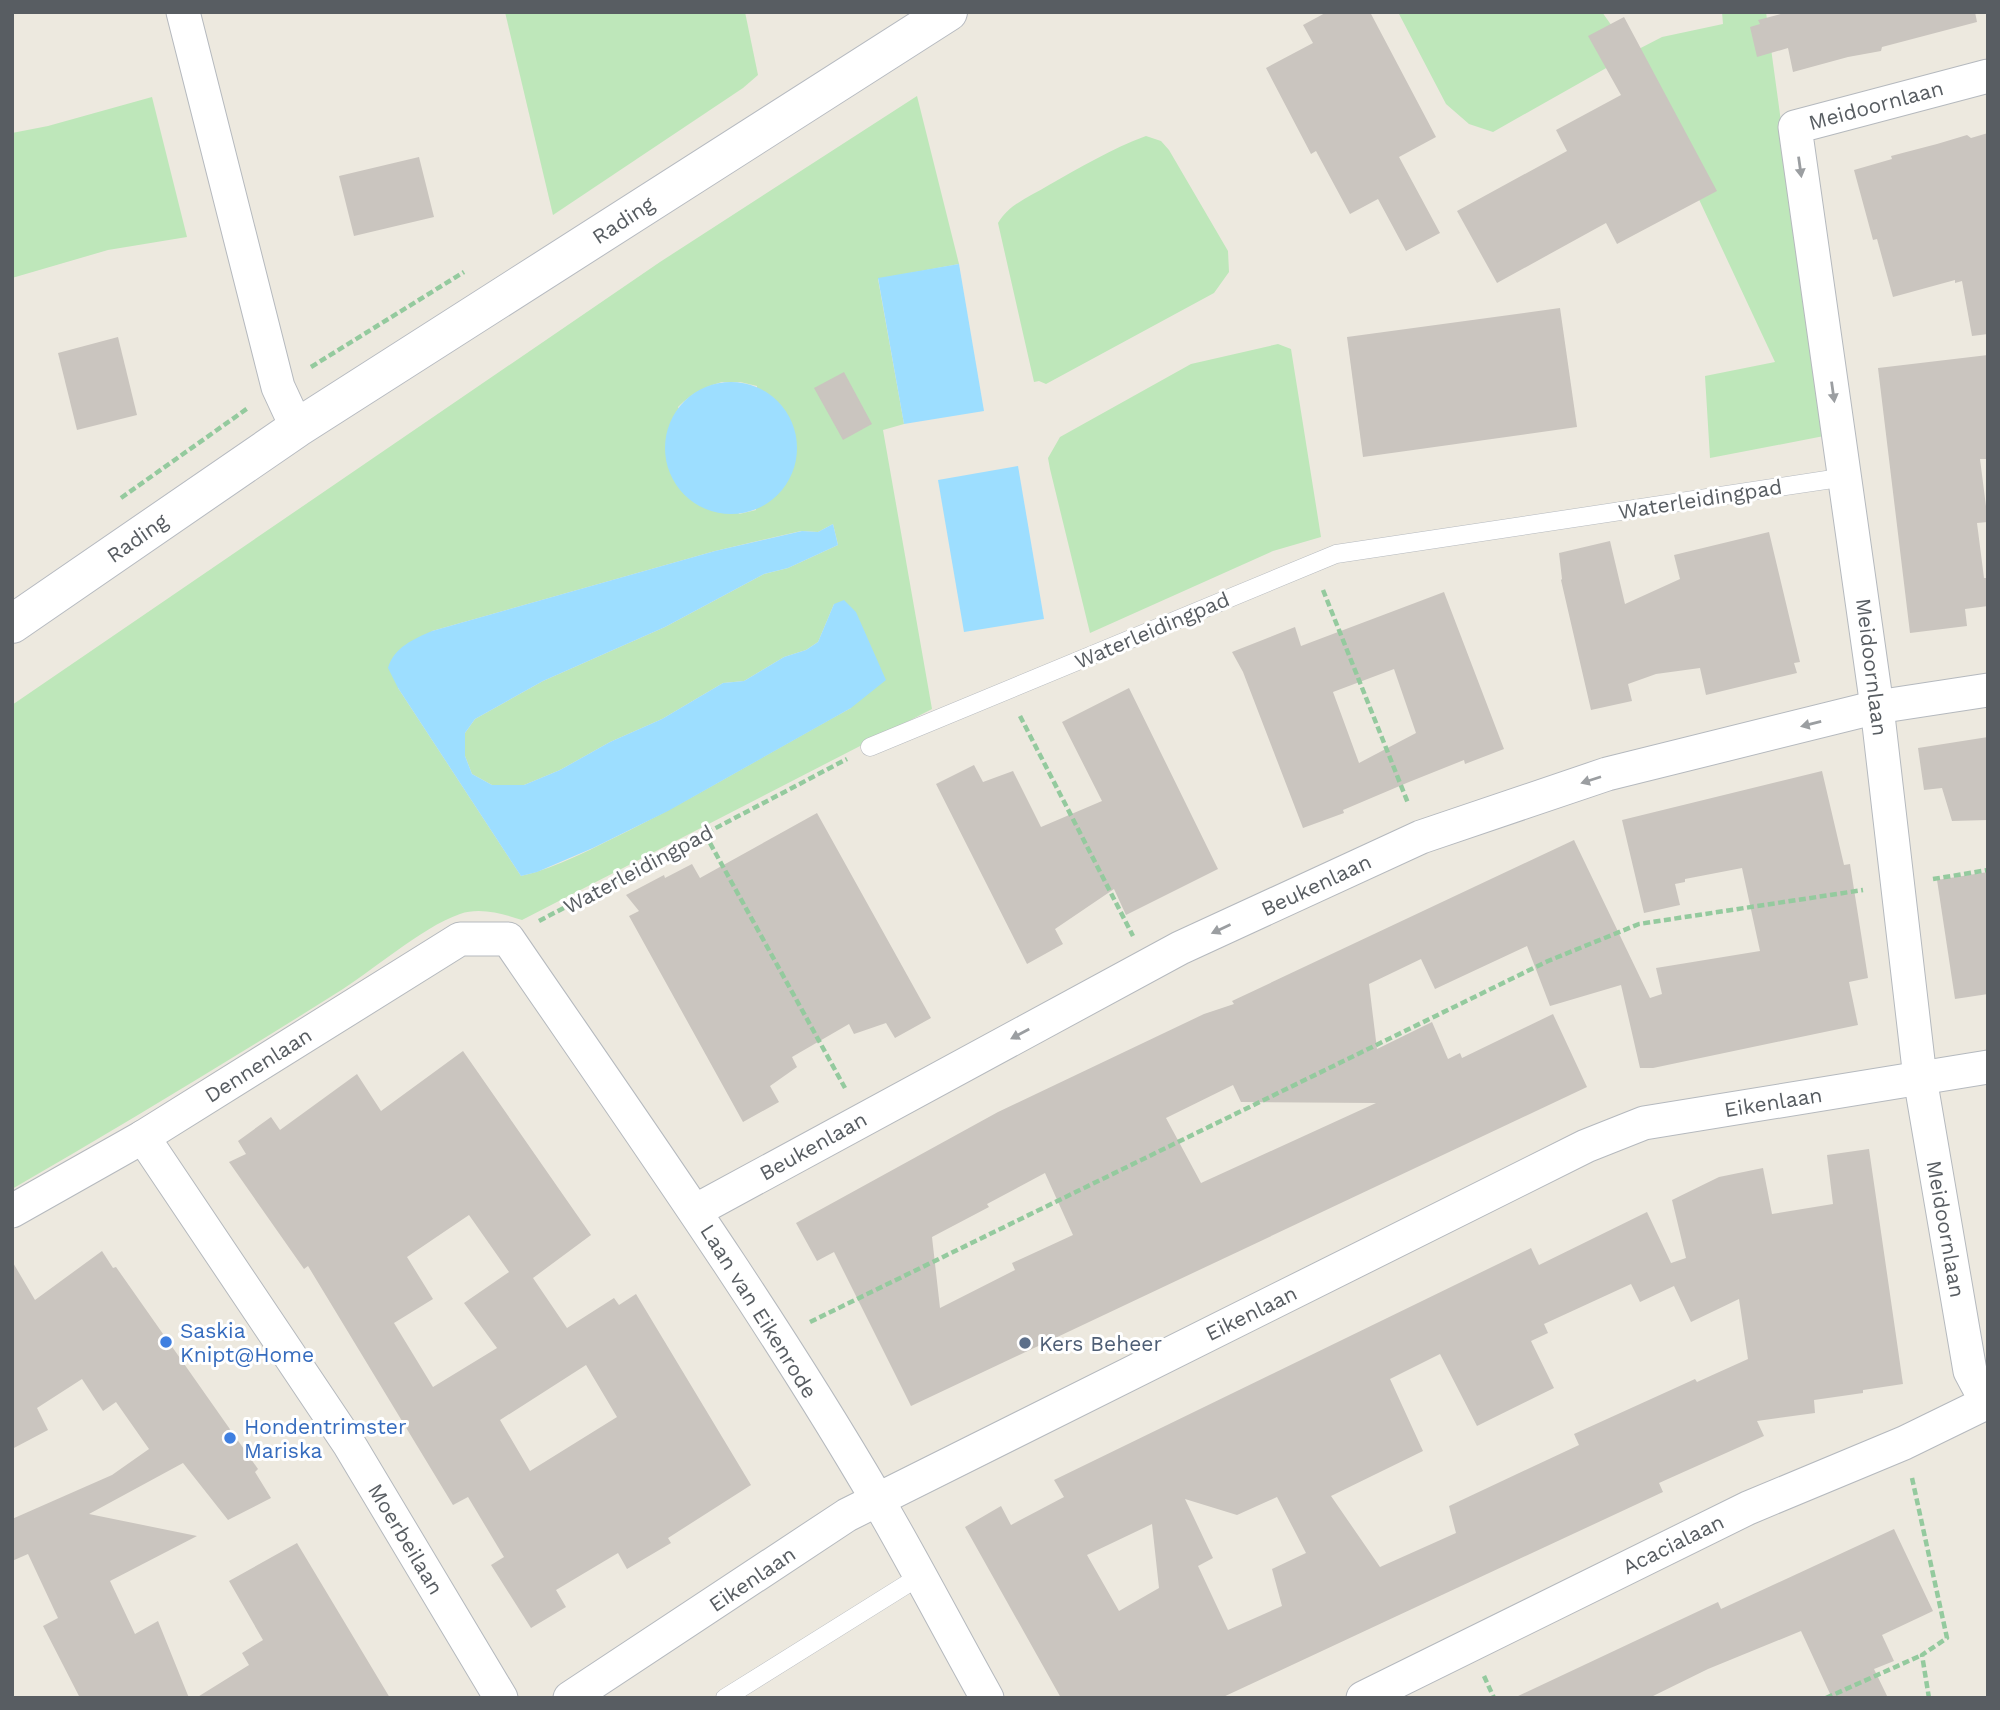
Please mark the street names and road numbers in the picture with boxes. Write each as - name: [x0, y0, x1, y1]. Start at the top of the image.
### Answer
- street label: Meidoornlaan: [1806, 75, 1946, 135]
- street label: Rading: [587, 190, 659, 249]
- street label: Waterleidingpad: [1616, 474, 1784, 524]
- street label: Rading: [102, 508, 173, 568]
- street label: Waterleidingpad: [1071, 586, 1233, 674]
- street label: Meidoornlaan: [1851, 597, 1893, 737]
- street label: Waterleidingpad: [559, 819, 717, 919]
- street label: Beukenlaan: [1257, 849, 1375, 921]
- street label: Dennenlaan: [200, 1022, 316, 1108]
- street label: Eikenlaan: [1722, 1082, 1824, 1122]
- street label: Beukenlaan: [755, 1106, 871, 1186]
- street label: Meidoornlaan: [1922, 1159, 1970, 1299]
- street label: Laan van Eikenrode: [695, 1219, 823, 1403]
- street label: Eikenlaan: [1201, 1280, 1301, 1346]
- street label: Moerbeilaan: [363, 1479, 449, 1599]
- street label: Acacialaan: [1618, 1509, 1728, 1579]
- street label: Eikenlaan: [704, 1541, 800, 1617]

